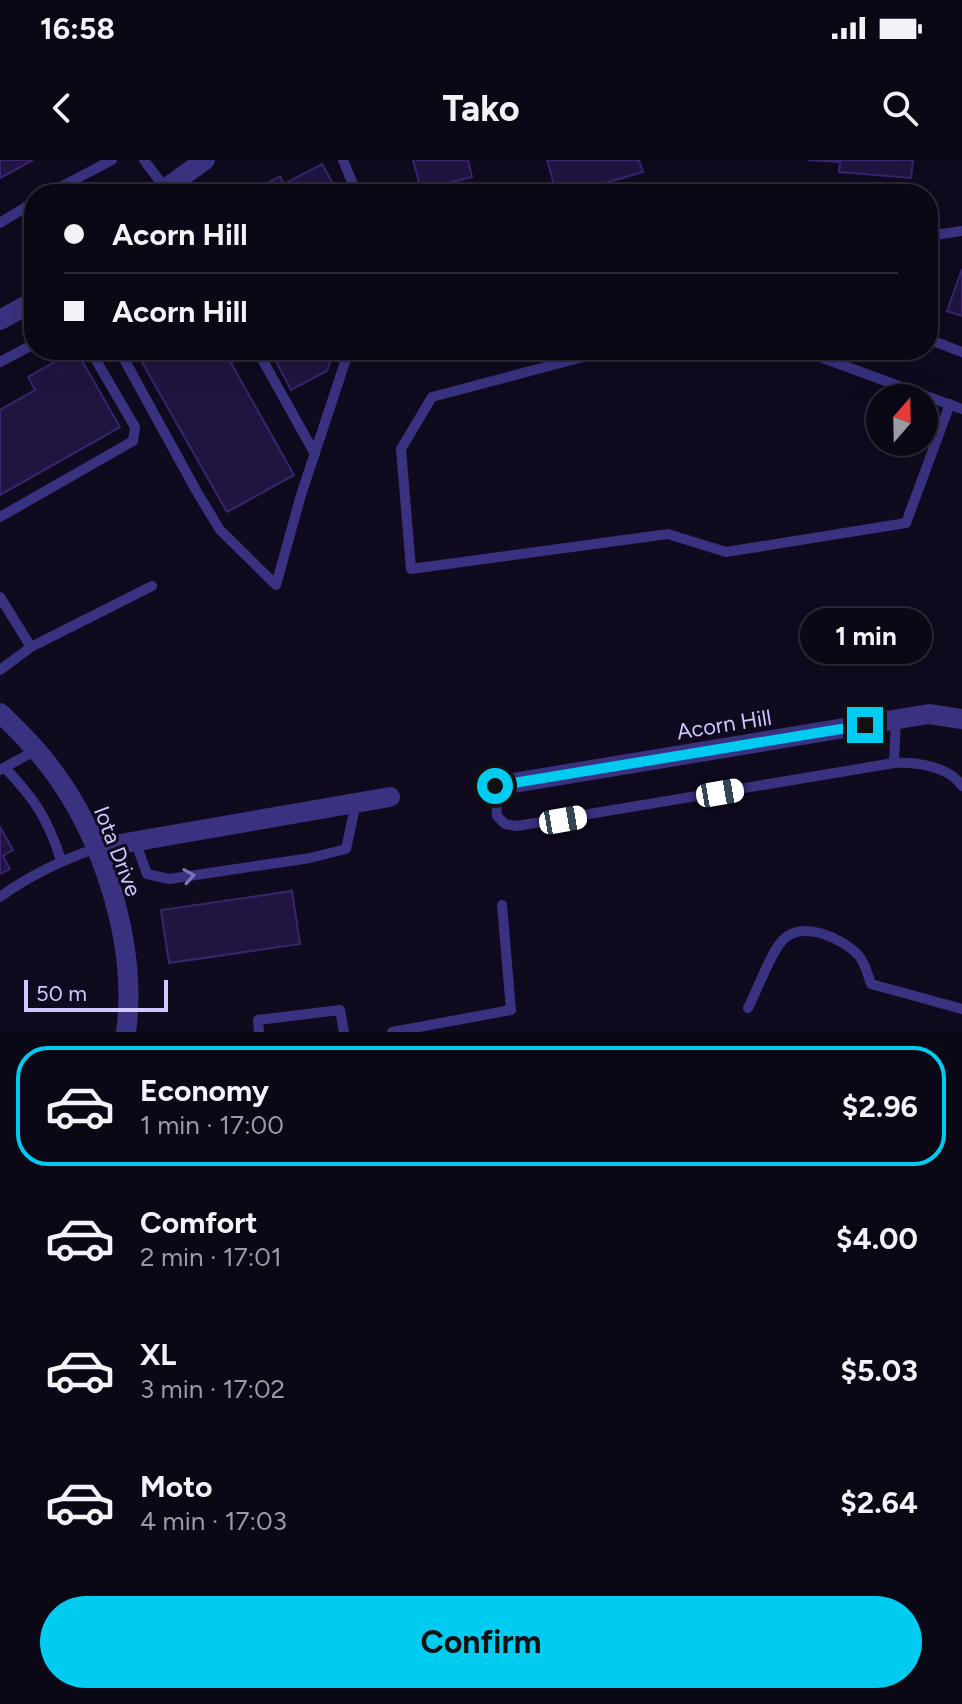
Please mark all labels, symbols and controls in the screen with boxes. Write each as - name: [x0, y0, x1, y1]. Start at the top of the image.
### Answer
- text: 16:58: [40, 10, 115, 47]
- icon: back: [40, 86, 84, 130]
- icon: search: [878, 86, 922, 130]
- text: Tako: [442, 87, 520, 130]
- text: Acorn Hill: [112, 216, 248, 253]
- text: Acorn Hill: [112, 293, 248, 330]
- north arrow: [866, 384, 938, 456]
- map controls: [866, 384, 938, 456]
- callout: 1 min: [799, 609, 931, 665]
- text: 1 min: [835, 620, 897, 652]
- street label: Acorn Hill: [675, 704, 774, 745]
- route end: [847, 707, 883, 743]
- route start: [477, 768, 513, 804]
- car: [694, 777, 746, 809]
- street label: Iota Drive: [88, 802, 147, 900]
- car: [537, 804, 589, 836]
- one-way arrow: [182, 868, 196, 885]
- scale bar: [24, 976, 168, 1012]
- text: 50 m: [36, 980, 87, 1007]
- icon: car: [44, 1070, 116, 1142]
- text: Economy: [140, 1072, 269, 1109]
- text: $2.96: [842, 1088, 918, 1125]
- text: 1 min · 17:00: [140, 1109, 284, 1141]
- icon: car: [44, 1202, 116, 1274]
- text: Comfort: [140, 1204, 258, 1241]
- text: $4.00: [836, 1220, 918, 1257]
- text: 2 min · 17:01: [140, 1241, 282, 1273]
- icon: car: [44, 1334, 116, 1406]
- text: XL: [140, 1336, 176, 1373]
- text: $5.03: [840, 1352, 918, 1389]
- text: 3 min · 17:02: [140, 1373, 285, 1405]
- icon: car: [44, 1466, 116, 1538]
- text: Moto: [140, 1468, 212, 1505]
- text: $2.64: [840, 1484, 918, 1521]
- text: 4 min · 17:03: [140, 1505, 287, 1537]
- button: Confirm: [40, 1596, 922, 1688]

